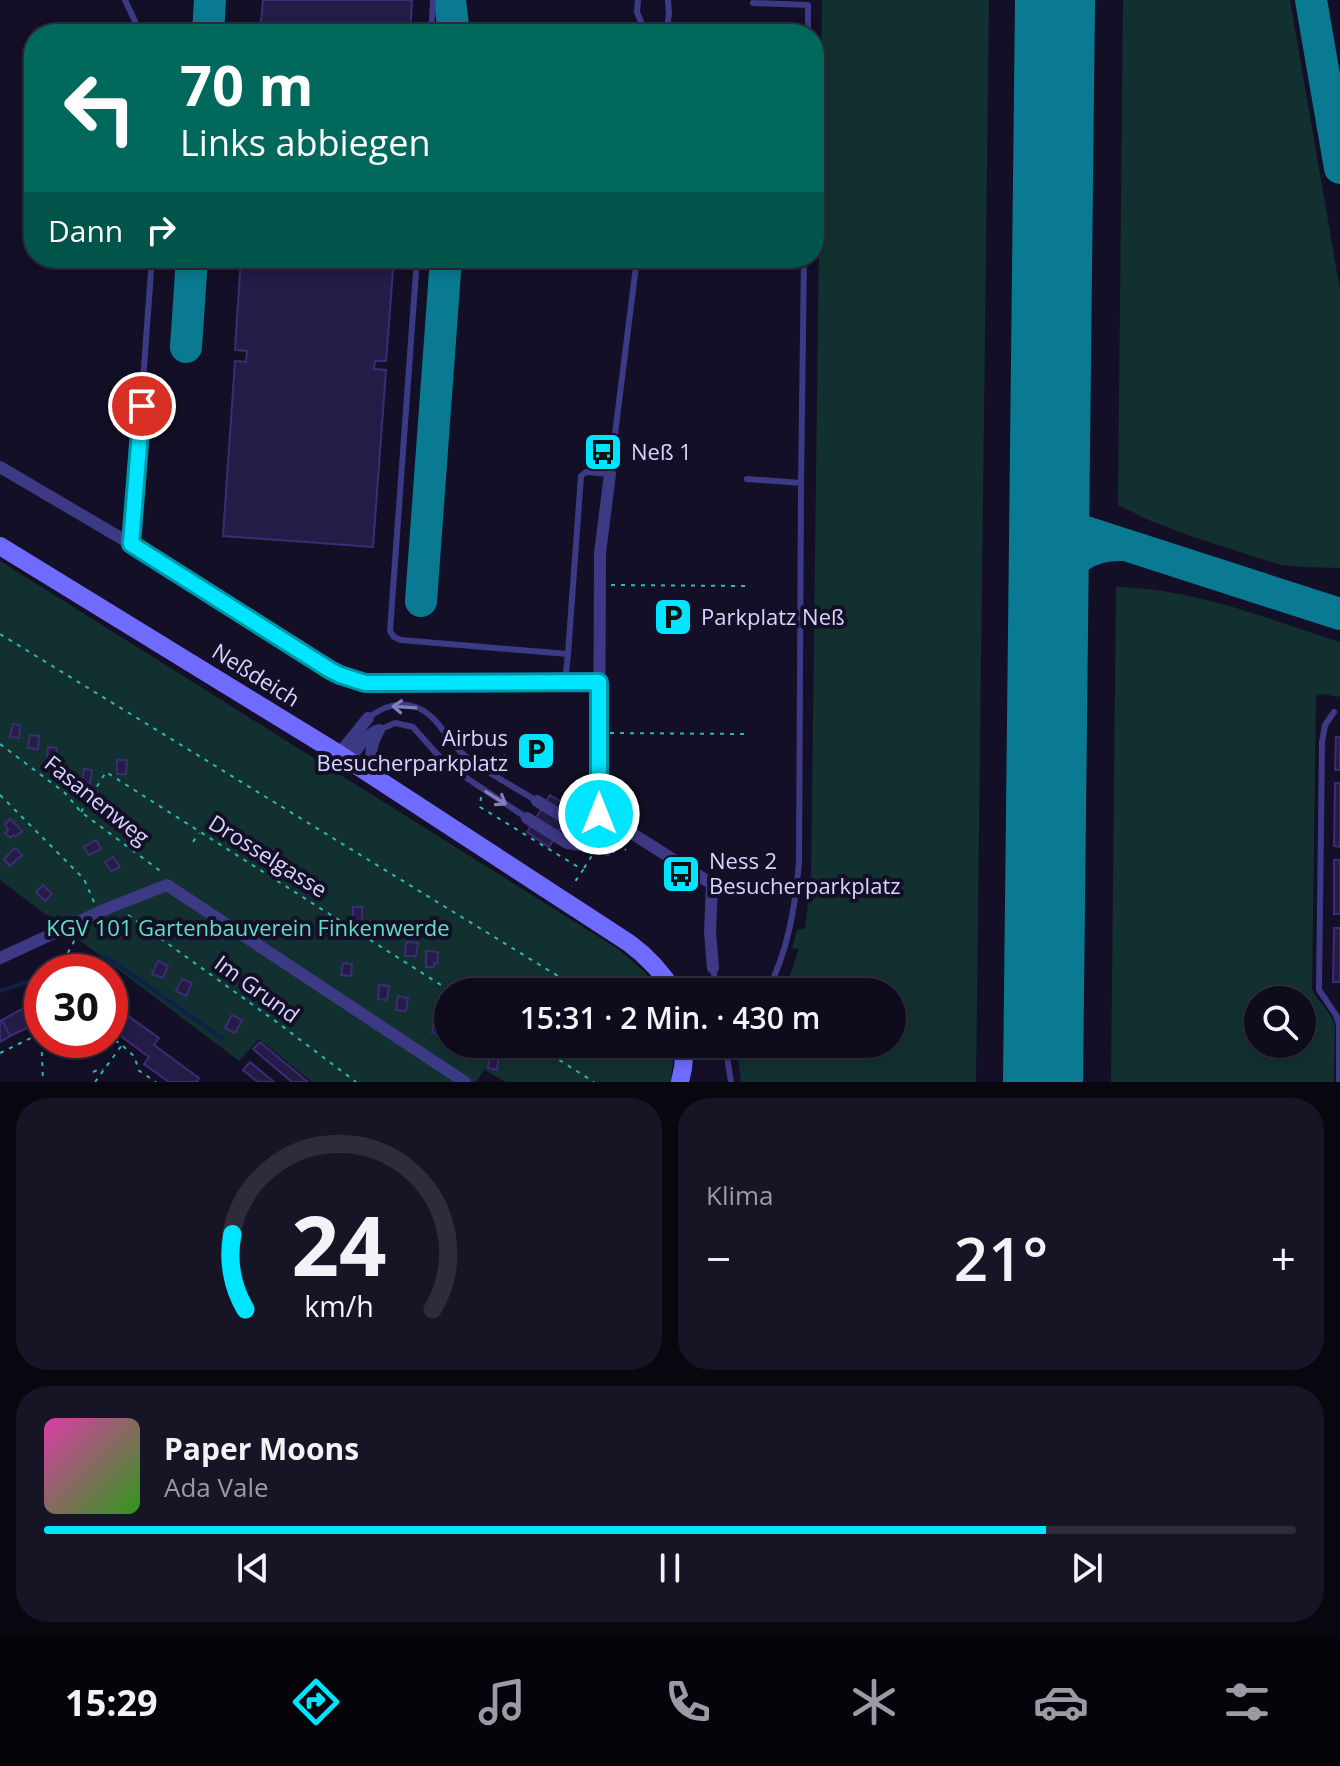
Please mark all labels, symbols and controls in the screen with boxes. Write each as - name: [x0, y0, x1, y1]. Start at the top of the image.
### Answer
- text: 70 m: [180, 46, 314, 122]
- icon: left: [48, 56, 152, 160]
- text: Links abbiegen: [180, 118, 431, 167]
- icon: right: [139, 208, 183, 252]
- text: Dann: [48, 210, 123, 251]
- pin: [108, 372, 176, 440]
- icon: arrive: [120, 384, 164, 428]
- bus stop icon: Neß 1: [582, 431, 624, 473]
- place label: Neß 1: [631, 436, 692, 466]
- parking icon: Parkplatz Neß: [652, 596, 694, 638]
- place label: Parkplatz Neß: [701, 601, 845, 631]
- street label: Neßdeich: [207, 635, 306, 713]
- one-way arrow: [391, 699, 418, 714]
- place label: Airbus Besucherparkplatz: [316, 722, 508, 777]
- parking icon: Airbus Besucherparkplatz: [515, 730, 557, 772]
- street label: Fasanenweg: [39, 748, 156, 851]
- position arrow: [557, 772, 641, 856]
- one-way arrow: [484, 790, 507, 806]
- street label: Drosselgasse: [204, 807, 334, 904]
- place label: Ness 2 Besucherparkplatz: [709, 845, 901, 900]
- bus stop icon: Ness 2 Besucherparkplatz: [660, 853, 702, 895]
- park label: KGV 101 Gartenbauverein Finkenwerde: [46, 912, 450, 942]
- street label: Im Grund: [209, 947, 306, 1029]
- speed limit sign: 30: [24, 954, 128, 1058]
- map controls: [1244, 986, 1316, 1058]
- button: search: [1244, 986, 1316, 1058]
- text: 15:31 · 2 Min. · 430 m: [520, 997, 820, 1038]
- text: Klima: [706, 1177, 774, 1213]
- text: 24: [291, 1187, 387, 1300]
- text: 21°: [954, 1217, 1048, 1299]
- text: −: [706, 1228, 731, 1288]
- text: +: [1271, 1228, 1296, 1288]
- text: km/h: [304, 1286, 374, 1325]
- text: Paper Moons: [164, 1428, 359, 1469]
- text: Ada Vale: [164, 1469, 269, 1505]
- icon: previous: [231, 1546, 275, 1590]
- icon: pause: [648, 1546, 692, 1590]
- icon: next: [1065, 1546, 1109, 1590]
- icon: directions: [288, 1674, 344, 1730]
- icon: music: [474, 1674, 530, 1730]
- icon: phone: [660, 1674, 716, 1730]
- icon: climate: [846, 1674, 902, 1730]
- icon: car: [1033, 1674, 1089, 1730]
- icon: filters: [1219, 1674, 1275, 1730]
- text: 15:29: [65, 1678, 158, 1727]

